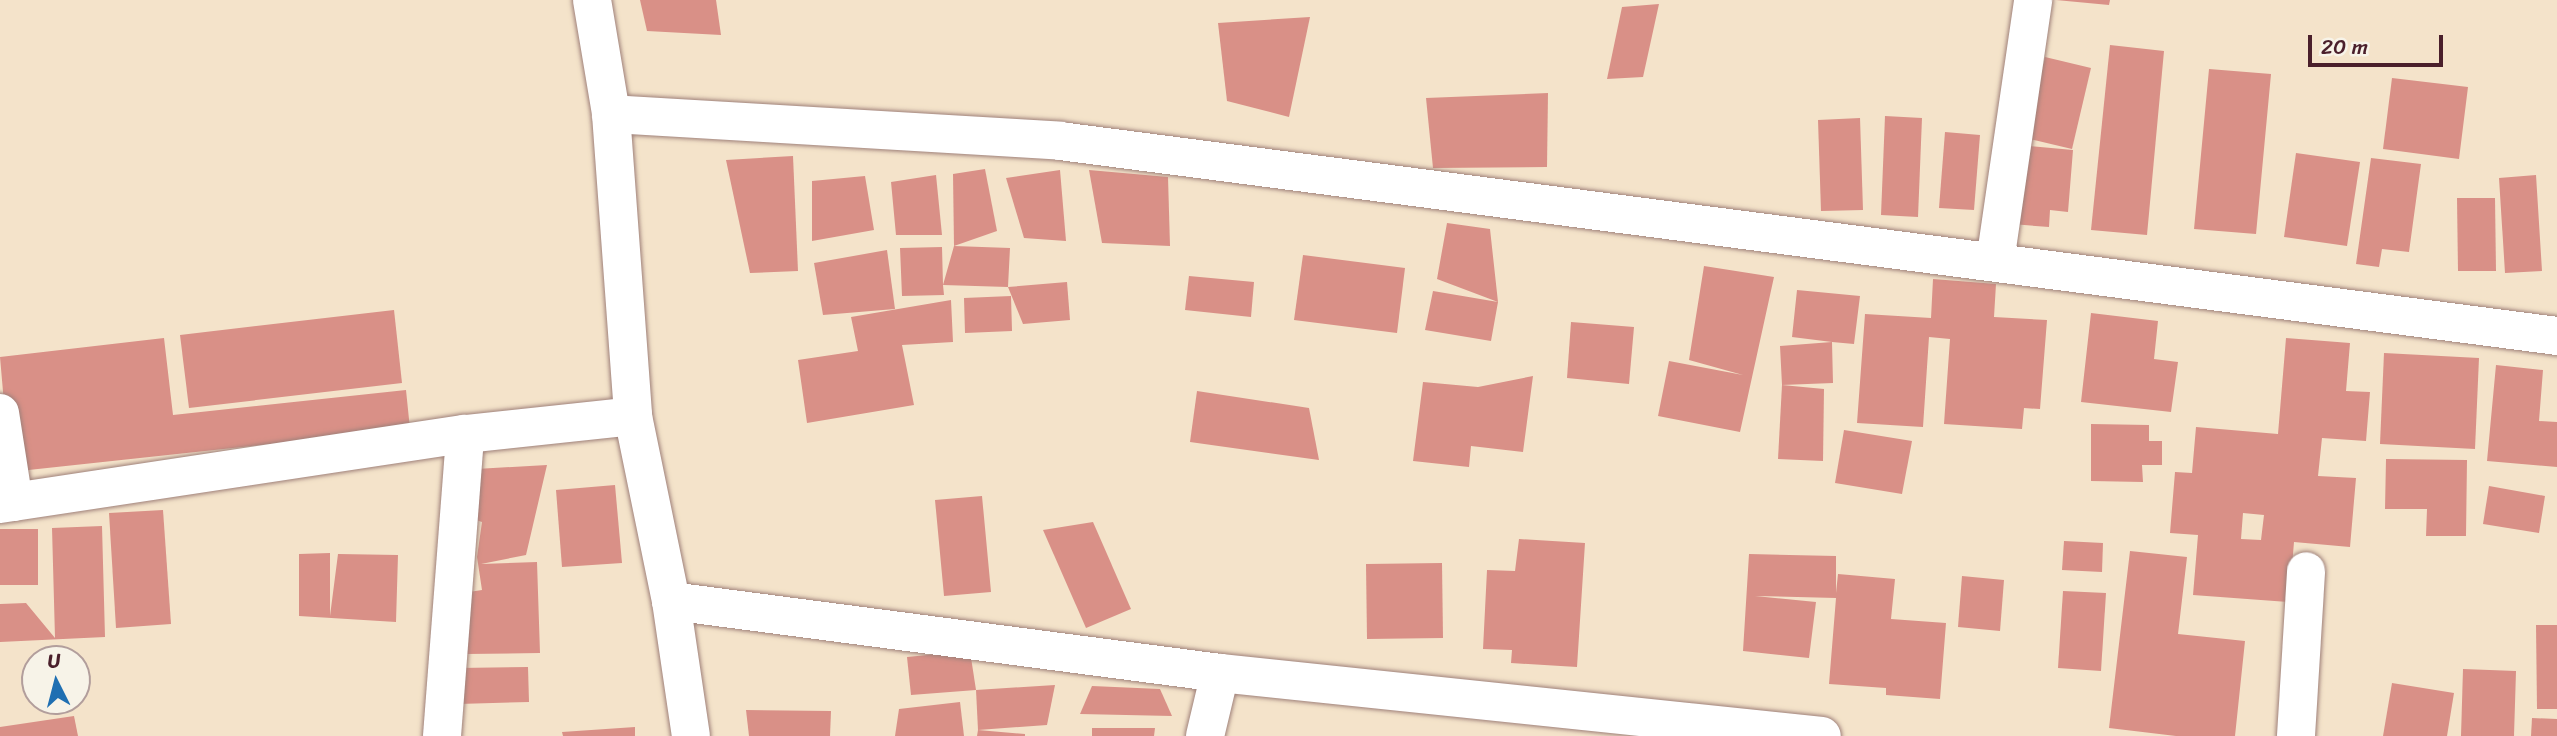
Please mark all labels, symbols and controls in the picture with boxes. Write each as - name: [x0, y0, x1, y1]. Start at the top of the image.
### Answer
- scale bar: [2312, 21, 2447, 65]
- text: 20 m: [2321, 28, 2368, 66]
- text: U: [46, 644, 62, 678]
- north arrow: [21, 645, 91, 715]

